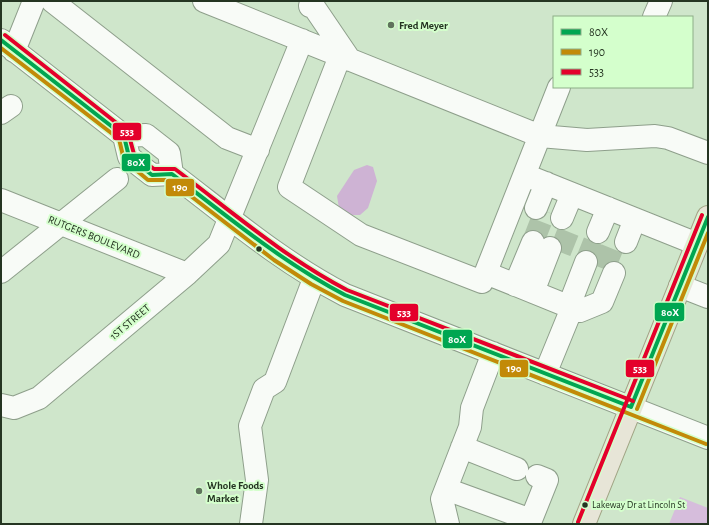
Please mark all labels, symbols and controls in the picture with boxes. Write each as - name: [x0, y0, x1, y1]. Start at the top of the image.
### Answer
- legend: [553, 16, 693, 88]
- marker: Fred Meyer: [386, 20, 396, 30]
- place label: Fred Meyer: [399, 20, 448, 31]
- text: 80X: [589, 26, 608, 38]
- text: 190: [589, 46, 605, 58]
- text: 533: [589, 66, 604, 78]
- line badge: 533: [112, 122, 142, 141]
- text: 533: [120, 126, 134, 137]
- line badge: 80X: [121, 153, 151, 172]
- text: 80X: [127, 157, 145, 168]
- line badge: 190: [165, 178, 195, 197]
- text: 190: [172, 182, 188, 193]
- street label: RUTGERS BOULEVARD: [47, 214, 141, 260]
- unlabelled marker: [254, 244, 264, 254]
- street label: 1ST STREET: [108, 302, 153, 342]
- line badge: 80X: [654, 302, 685, 322]
- line badge: 533: [389, 303, 419, 322]
- text: 533: [397, 307, 411, 318]
- text: 80X: [661, 307, 679, 318]
- line badge: 80X: [442, 329, 473, 349]
- text: 80X: [448, 334, 466, 345]
- line badge: 190: [499, 359, 529, 378]
- line badge: 533: [625, 359, 655, 378]
- text: 190: [506, 363, 522, 374]
- text: 533: [633, 363, 647, 374]
- place label: Whole Foods Market: [207, 480, 264, 504]
- marker: Whole Foods Market: [194, 486, 204, 496]
- marker: Lakeway Dr at Lincoln St: [580, 500, 590, 510]
- place label: Lakeway Dr at Lincoln St: [592, 500, 686, 510]

